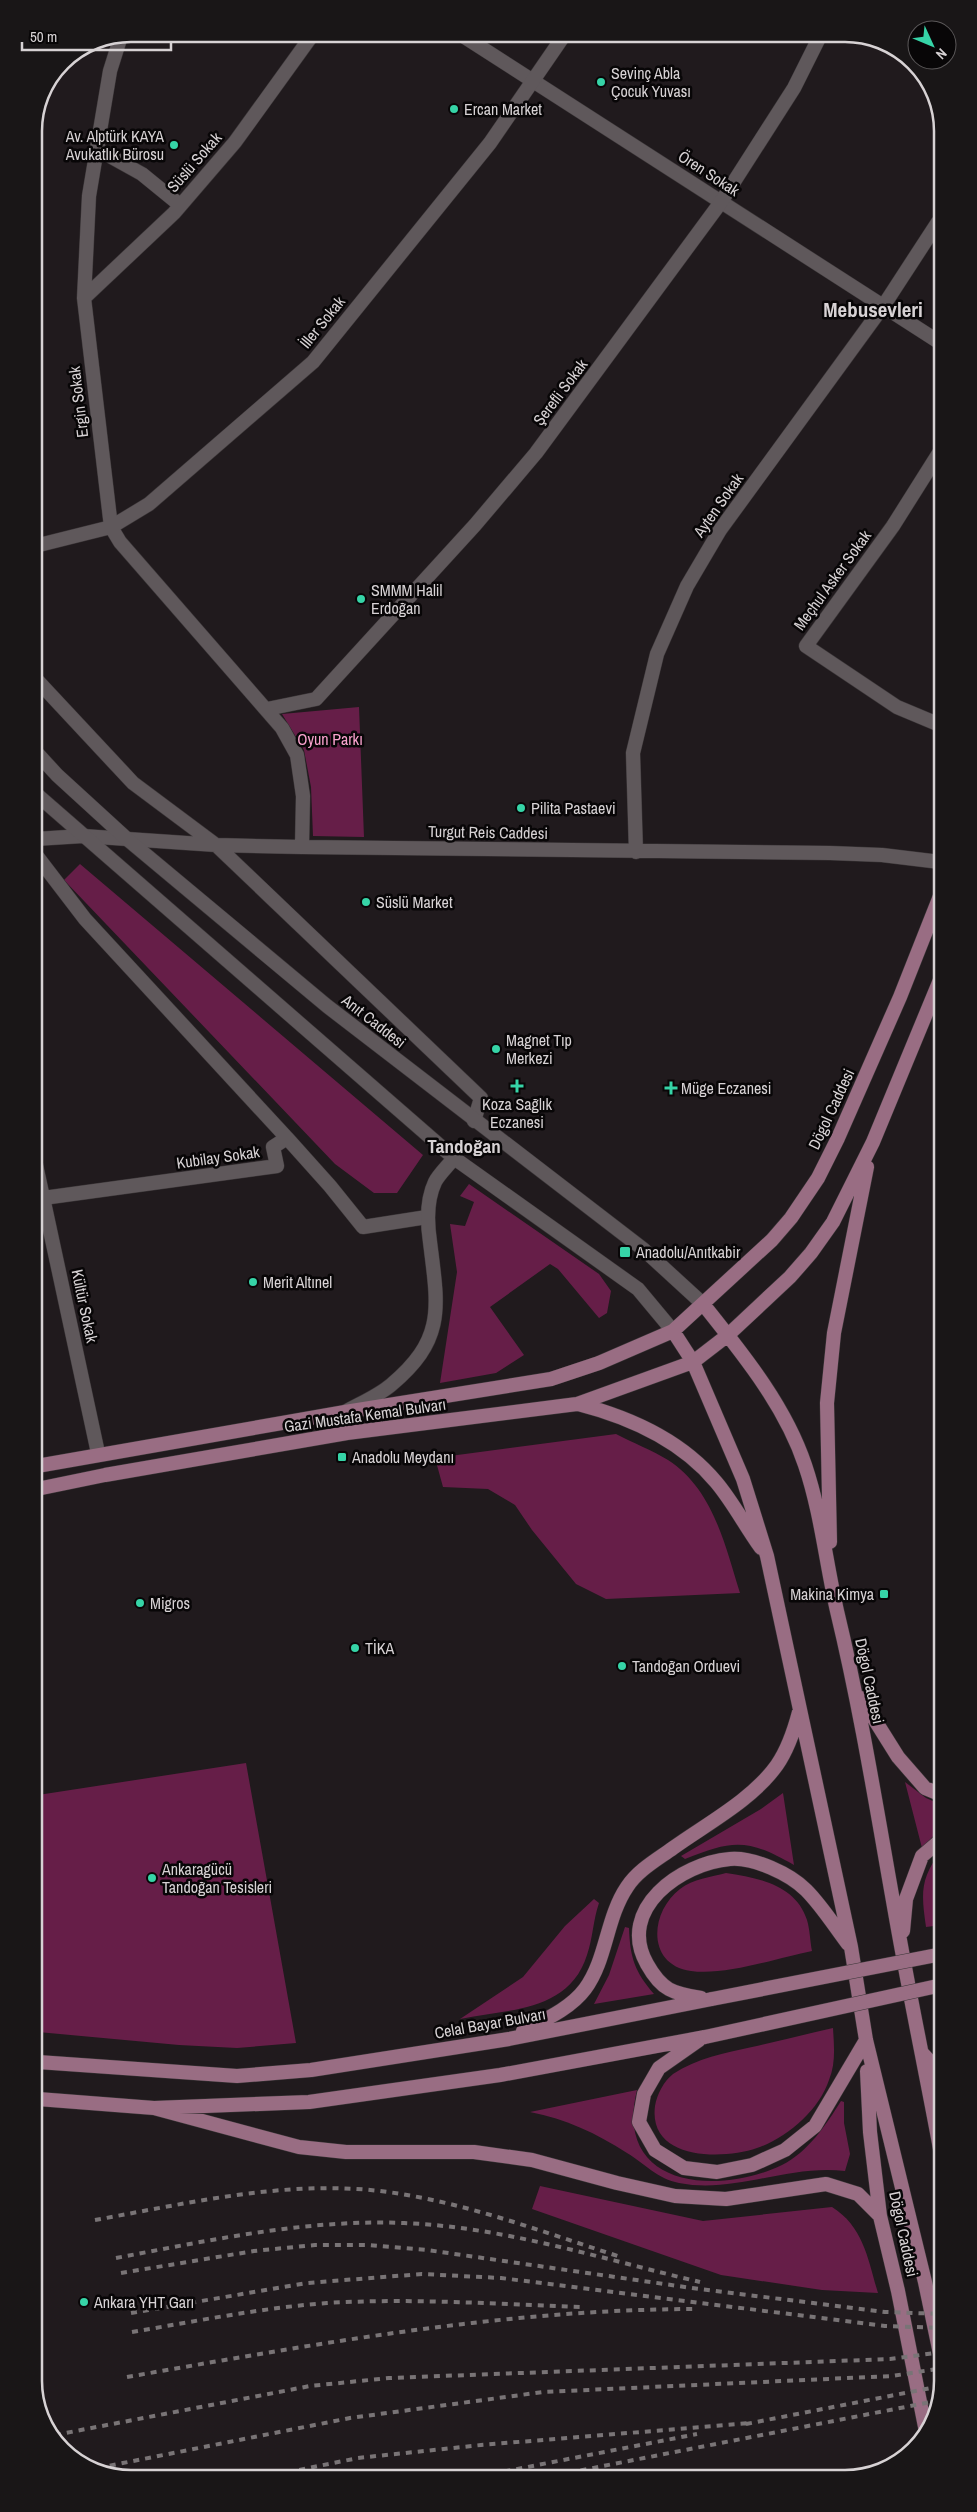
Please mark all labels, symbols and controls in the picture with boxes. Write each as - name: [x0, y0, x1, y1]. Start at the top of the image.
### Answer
- scale bar: [22, 20, 171, 52]
- north arrow: [907, 20, 957, 70]
- text: 50 m: [30, 26, 57, 47]
- text: N: [932, 45, 951, 63]
- place label: Sevinç Abla Çocuk Yuvası: [611, 62, 691, 102]
- marker: Sevinç Abla Çocuk Yuvası: [595, 76, 607, 88]
- place label: Ercan Market: [464, 98, 542, 120]
- marker: Ercan Market: [448, 103, 460, 115]
- place label: Av. Alptürk KAYA Avukatlık Bürosu: [65, 125, 164, 165]
- street label: Süslü Sokak: [162, 127, 227, 197]
- marker: Av. Alptürk KAYA Avukatlık Bürosu: [168, 139, 180, 151]
- street label: Ören Sokak: [674, 145, 744, 201]
- street label: İller Sokak: [294, 291, 350, 353]
- district label: Mebusevleri: [823, 295, 923, 324]
- street label: Şerefli Sokak: [528, 354, 593, 430]
- street label: Ergin Sokak: [63, 365, 93, 439]
- street label: Ayten Sokak: [687, 468, 748, 542]
- street label: Meçhul Asker Sokak: [788, 525, 876, 635]
- place label: SMMM Halil Erdoğan: [371, 579, 443, 619]
- marker: SMMM Halil Erdoğan: [355, 593, 367, 605]
- park label: Oyun Parkı: [297, 728, 363, 750]
- place label: Pilita Pastaevi: [531, 797, 616, 819]
- marker: Pilita Pastaevi: [515, 802, 527, 814]
- street label: Turgut Reis Caddesi: [428, 820, 548, 844]
- place label: Süslü Market: [376, 891, 453, 913]
- marker: Süslü Market: [360, 896, 372, 908]
- street label: Anıt Caddesi: [337, 988, 411, 1053]
- place label: Magnet Tıp Merkezi: [506, 1029, 572, 1069]
- marker: Magnet Tıp Merkezi: [490, 1043, 502, 1055]
- street label: Dögol Caddesi: [803, 1065, 859, 1153]
- place label: Müge Eczanesi: [681, 1077, 771, 1099]
- marker: Koza Sağlık Eczanesi: [511, 1080, 523, 1092]
- marker: Müge Eczanesi: [665, 1082, 677, 1094]
- place label: Koza Sağlık Eczanesi: [482, 1093, 552, 1133]
- district label: Tandoğan: [427, 1133, 501, 1159]
- street label: Kubilay Sokak: [175, 1140, 261, 1174]
- place label: Anadolu/Anıtkabir: [635, 1241, 741, 1263]
- marker: Anadolu/Anıtkabir: [618, 1245, 632, 1259]
- street label: Kültür Sokak: [67, 1267, 104, 1345]
- place label: Merit Altınel: [263, 1271, 332, 1293]
- marker: Merit Altınel: [247, 1276, 259, 1288]
- street label: Gazi Mustafa Kemal Bulvarı: [283, 1393, 447, 1437]
- place label: Anadolu Meydanı: [351, 1446, 454, 1468]
- marker: Anadolu Meydanı: [336, 1451, 348, 1463]
- place label: Makina Kimya: [790, 1583, 875, 1605]
- marker: Makina Kimya: [878, 1588, 890, 1600]
- place label: Migros: [150, 1592, 190, 1614]
- marker: Migros: [134, 1597, 146, 1609]
- street label: Dögol Caddesi: [850, 1636, 890, 1726]
- place label: TİKA: [365, 1637, 394, 1659]
- marker: TİKA: [349, 1642, 361, 1654]
- place label: Tandoğan Orduevi: [632, 1655, 740, 1677]
- marker: Tandoğan Orduevi: [616, 1660, 628, 1672]
- place label: Ankaragücü Tandoğan Tesisleri: [161, 1858, 272, 1898]
- marker: Ankaragücü Tandoğan Tesisleri: [146, 1872, 158, 1884]
- street label: Celal Bayar Bulvarı: [433, 2002, 547, 2044]
- street label: Dögol Caddesi: [884, 2189, 924, 2279]
- place label: Ankara YHT Garı: [93, 2291, 194, 2313]
- marker: Ankara YHT Garı: [78, 2296, 90, 2308]

